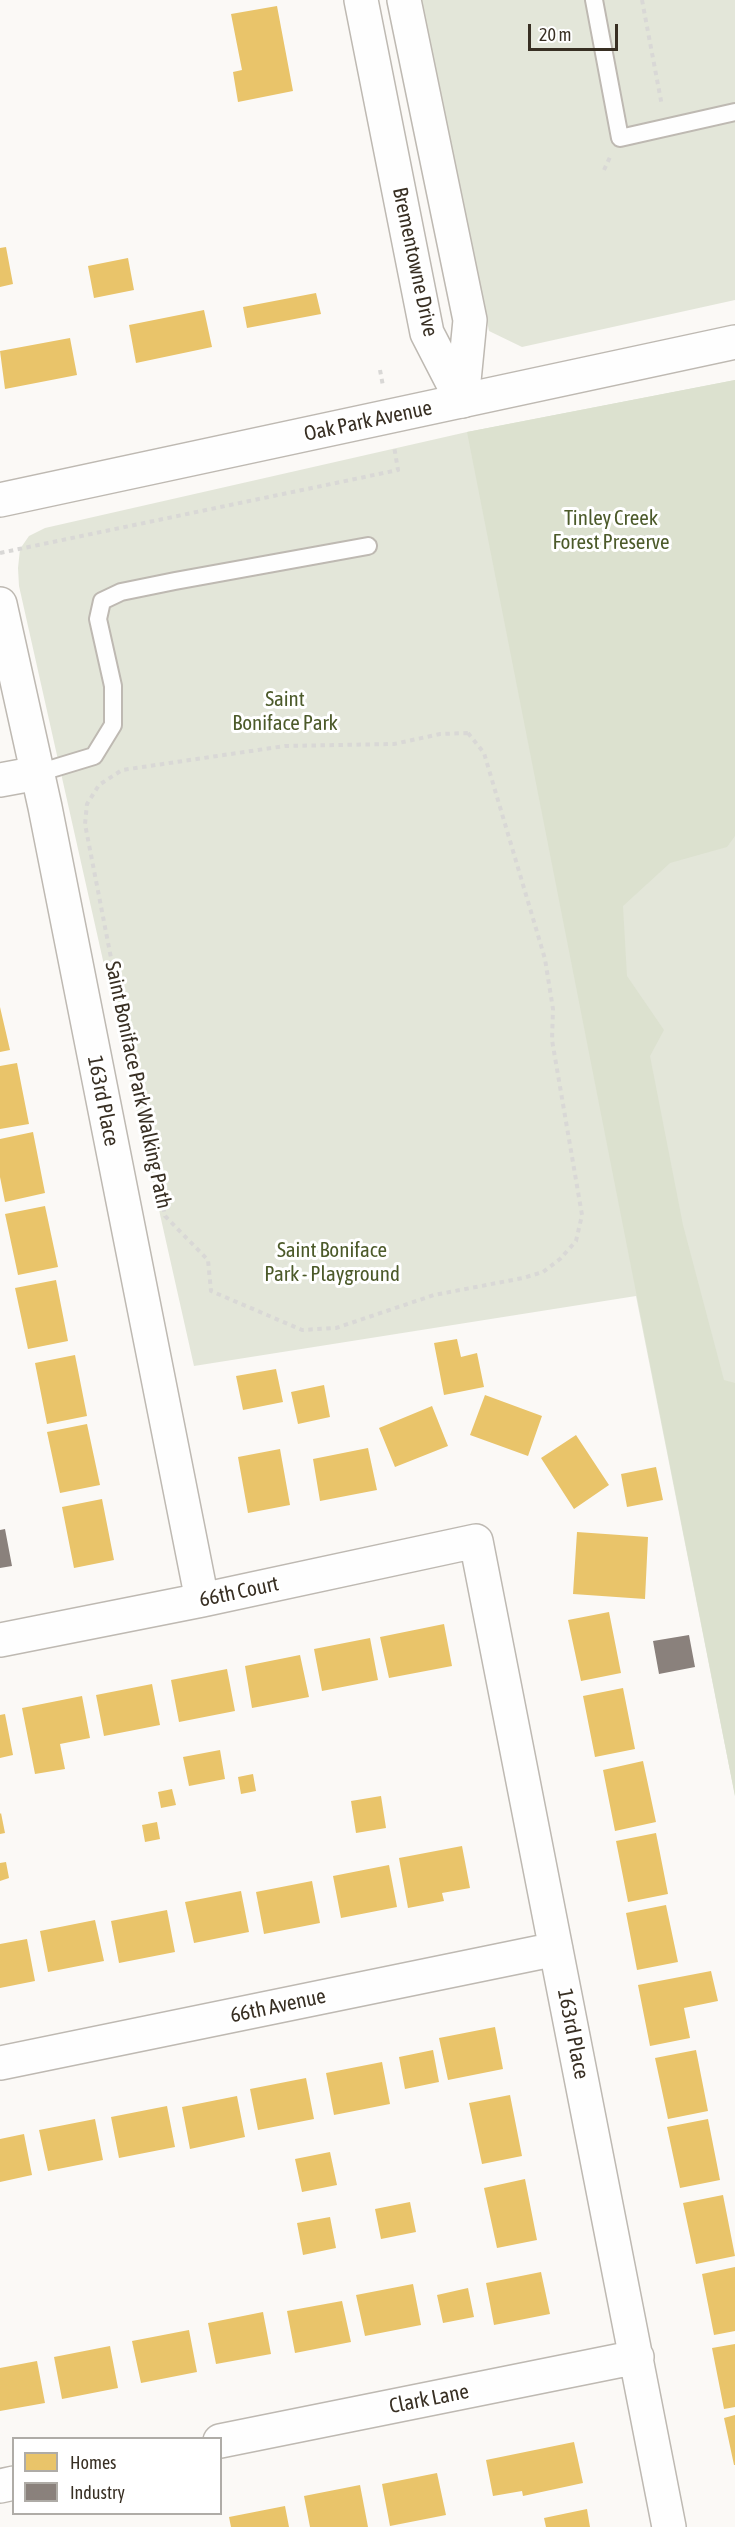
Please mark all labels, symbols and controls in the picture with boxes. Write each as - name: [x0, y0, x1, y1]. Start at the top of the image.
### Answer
- scale bar: [531, 12, 621, 50]
- text: 20 m: [539, 24, 571, 45]
- street label: Brementowne Drive: [387, 185, 443, 339]
- street label: Oak Park Avenue: [302, 395, 434, 447]
- park label: Tinley Creek Forest Preserve: [552, 505, 670, 555]
- park label: Saint Boniface Park: [232, 686, 338, 736]
- street label: Saint Boniface Park Walking Path: [99, 959, 177, 1211]
- street label: 163rd Place: [82, 1054, 124, 1148]
- park label: Saint Boniface Park - Playground: [264, 1237, 400, 1287]
- street label: 66th Court: [197, 1571, 281, 1613]
- street label: 66th Avenue: [228, 1984, 328, 2028]
- street label: 163rd Place: [552, 1987, 594, 2081]
- street label: Clark Lane: [387, 2379, 471, 2419]
- legend: [12, 2437, 222, 2515]
- text: Homes: [70, 2452, 116, 2473]
- text: Industry: [70, 2482, 125, 2503]

